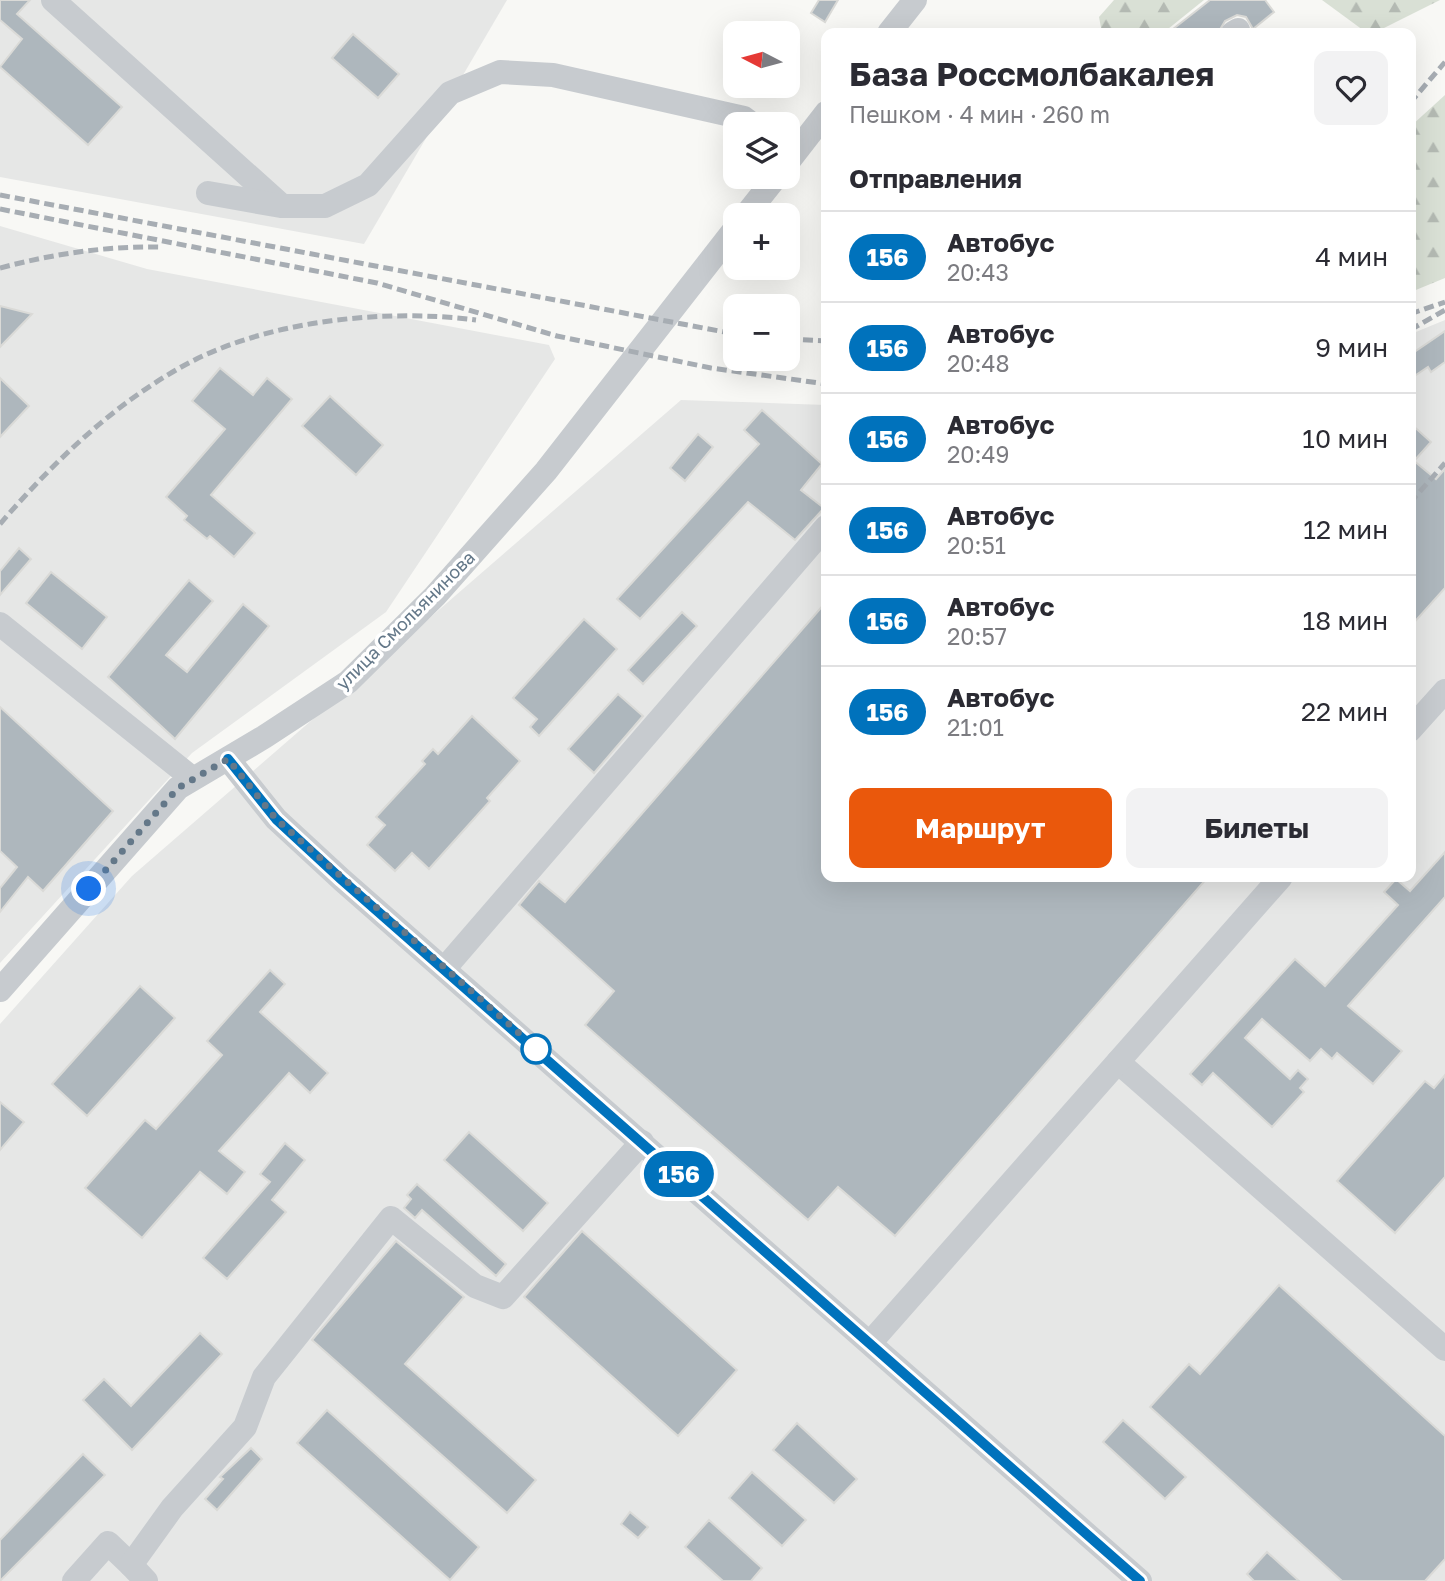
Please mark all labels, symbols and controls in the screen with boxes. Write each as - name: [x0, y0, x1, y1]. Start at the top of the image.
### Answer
- north arrow: [723, 21, 800, 98]
- map controls: [723, 21, 800, 371]
- button: heart: [1314, 51, 1388, 125]
- text: База Россмолбакалея: [849, 54, 1214, 93]
- text: Пешком · 4 мин · 260 m: [849, 100, 1110, 128]
- button: layers: [723, 112, 800, 189]
- text: Отправления: [849, 163, 1022, 194]
- button: +: [723, 203, 800, 280]
- text: Автобус: [947, 227, 1054, 258]
- text: 4 мин: [1315, 241, 1388, 272]
- text: 156: [866, 242, 909, 271]
- text: 20:43: [947, 258, 1009, 286]
- button: −: [723, 294, 800, 371]
- text: Автобус: [947, 318, 1054, 349]
- text: 9 мин: [1315, 332, 1388, 363]
- text: 156: [866, 333, 909, 362]
- text: 20:48: [947, 349, 1010, 377]
- text: Автобус: [947, 409, 1054, 440]
- text: 10 мин: [1302, 423, 1388, 454]
- text: 156: [866, 424, 909, 453]
- text: 20:49: [947, 440, 1009, 468]
- text: Автобус: [947, 500, 1054, 531]
- text: 12 мин: [1303, 514, 1388, 545]
- text: 156: [866, 515, 909, 544]
- text: 20:51: [947, 531, 1006, 559]
- street label: улица Смольянинова: [331, 546, 479, 694]
- text: Автобус: [947, 591, 1054, 622]
- text: 18 мин: [1303, 605, 1388, 636]
- text: 156: [866, 606, 909, 635]
- text: 20:57: [947, 622, 1007, 650]
- text: Автобус: [947, 682, 1054, 713]
- text: 22 мин: [1301, 696, 1388, 727]
- text: 156: [866, 697, 909, 726]
- text: 21:01: [947, 713, 1004, 741]
- button: Маршрут: [849, 788, 1112, 868]
- button: Билеты: [1126, 788, 1388, 868]
- your location: [71, 871, 106, 906]
- unlabelled marker: [521, 1034, 551, 1064]
- line badge: 156: [639, 1151, 719, 1197]
- text: 156: [658, 1159, 700, 1188]

